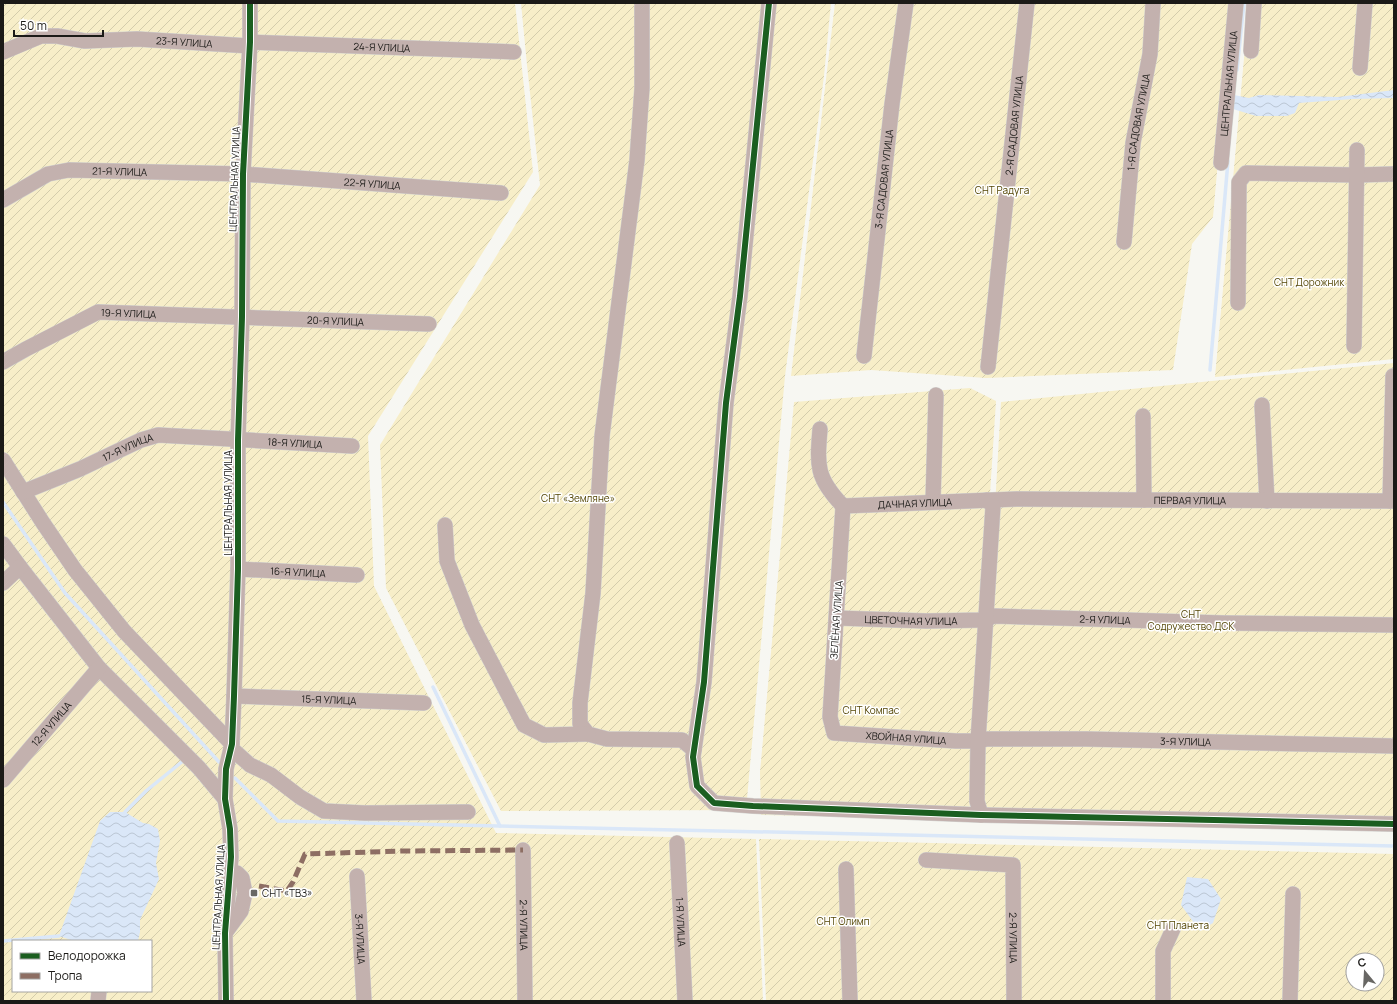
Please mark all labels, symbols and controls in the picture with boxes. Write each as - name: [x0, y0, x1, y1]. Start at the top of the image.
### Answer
- scale bar: [14, 12, 103, 38]
- text: 50 m: [20, 17, 47, 34]
- street label: ЦЕНТРАЛЬНАЯ УЛИЦА: [1217, 29, 1240, 137]
- street label: 23-Я УЛИЦА: [155, 33, 214, 51]
- street label: 24-Я УЛИЦА: [353, 39, 411, 55]
- street label: 1-Я САДОВАЯ УЛИЦА: [1124, 71, 1153, 171]
- street label: 2-Я САДОВАЯ УЛИЦА: [1002, 74, 1026, 176]
- street label: ЦЕНТРАЛЬНАЯ УЛИЦА: [225, 125, 243, 232]
- street label: 3-Я САДОВАЯ УЛИЦА: [871, 128, 896, 230]
- street label: 21-Я УЛИЦА: [92, 164, 148, 179]
- street label: 22-Я УЛИЦА: [343, 174, 402, 193]
- park label: СНТ Радуга: [975, 183, 1029, 197]
- park label: СНТ Дорожник: [1274, 275, 1345, 289]
- street label: 19-Я УЛИЦА: [101, 305, 157, 321]
- street label: 20-Я УЛИЦА: [307, 313, 365, 329]
- street label: 17-Я УЛИЦА: [100, 430, 155, 464]
- street label: 18-Я УЛИЦА: [267, 434, 324, 451]
- street label: ЦЕНТРАЛЬНАЯ УЛИЦА: [221, 449, 235, 556]
- park label: СНТ «Земляне»: [541, 491, 615, 505]
- street label: ПЕРВАЯ УЛИЦА: [1154, 493, 1227, 507]
- street label: ДАЧНАЯ УЛИЦА: [877, 495, 953, 512]
- street label: 16-Я УЛИЦА: [270, 564, 327, 580]
- street label: ЗЕЛЁНАЯ УЛИЦА: [826, 580, 846, 660]
- park label: СНТ Содружество ДСК: [1148, 607, 1235, 633]
- street label: ЦВЕТОЧНАЯ УЛИЦА: [864, 612, 958, 628]
- street label: 2-Я УЛИЦА: [1079, 612, 1131, 627]
- street label: 15-Я УЛИЦА: [301, 691, 357, 708]
- street label: 12-Я УЛИЦА: [28, 698, 75, 749]
- park label: СНТ Компас: [843, 703, 900, 717]
- street label: ХВОЙНАЯ УЛИЦА: [865, 728, 947, 747]
- street label: 3-Я УЛИЦА: [1160, 734, 1212, 749]
- street label: ЦЕНТРАЛЬНАЯ УЛИЦА: [208, 843, 228, 950]
- place label: СНТ «ТВЗ»: [262, 886, 312, 900]
- marker: СНТ «ТВЗ»: [249, 888, 259, 898]
- street label: 1-Я УЛИЦА: [673, 897, 689, 948]
- street label: 2-Я УЛИЦА: [517, 899, 531, 951]
- street label: 2-Я УЛИЦА: [1006, 912, 1021, 964]
- street label: 3-Я УЛИЦА: [352, 913, 369, 965]
- park label: СНТ Олимп: [817, 914, 869, 928]
- park label: СНТ Планета: [1147, 918, 1209, 932]
- legend: [12, 940, 152, 992]
- text: Велодорожка: [48, 947, 126, 964]
- north arrow: [1345, 952, 1385, 992]
- text: С: [1356, 954, 1368, 970]
- text: Тропа: [48, 967, 82, 984]

